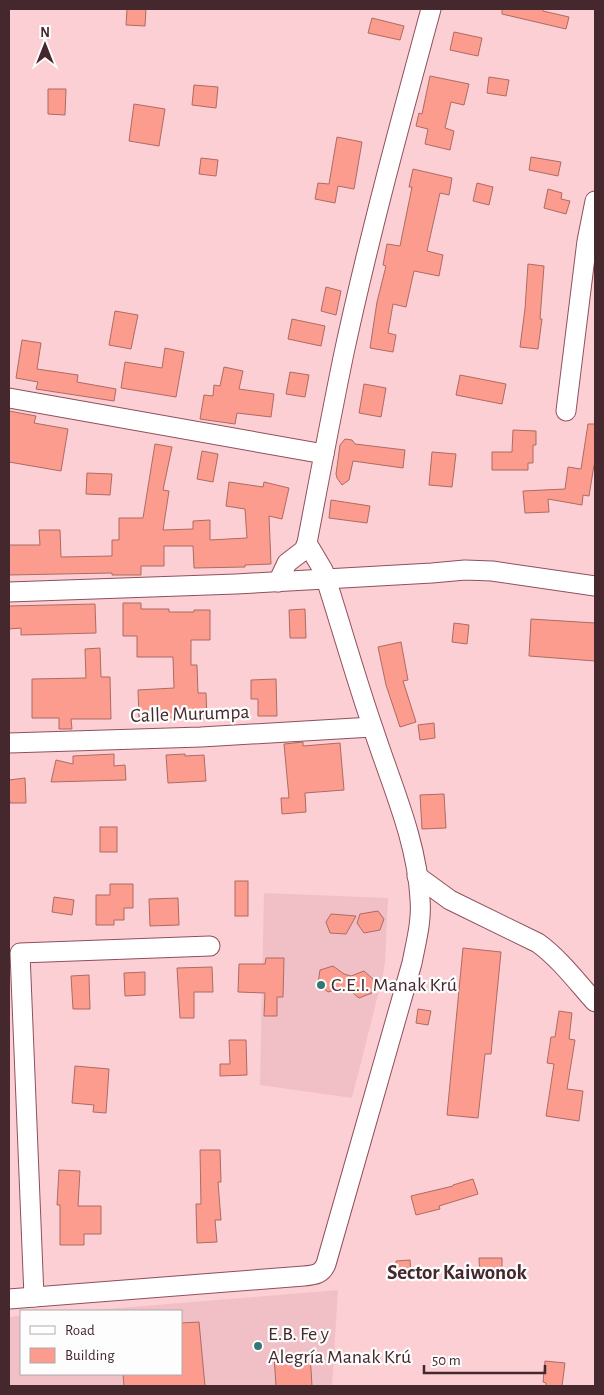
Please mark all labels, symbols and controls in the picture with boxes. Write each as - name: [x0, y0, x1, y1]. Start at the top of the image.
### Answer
- north arrow: [20, 20, 70, 70]
- text: N: [40, 26, 50, 40]
- street label: Calle Murumpa: [130, 702, 250, 726]
- place label: C.E.I. Manak Krú: [331, 975, 457, 995]
- marker: C.E.I. Manak Krú: [315, 979, 327, 991]
- district label: Sector Kaiwonok: [387, 1262, 528, 1283]
- legend: [20, 1310, 182, 1375]
- text: Road: [65, 1323, 95, 1338]
- place label: E.B. Fe y Alegría Manak Krú: [268, 1324, 411, 1367]
- marker: E.B. Fe y Alegría Manak Krú: [252, 1340, 264, 1352]
- scale bar: [424, 1342, 545, 1374]
- text: Building: [65, 1348, 115, 1363]
- text: 50 m: [432, 1353, 461, 1368]

